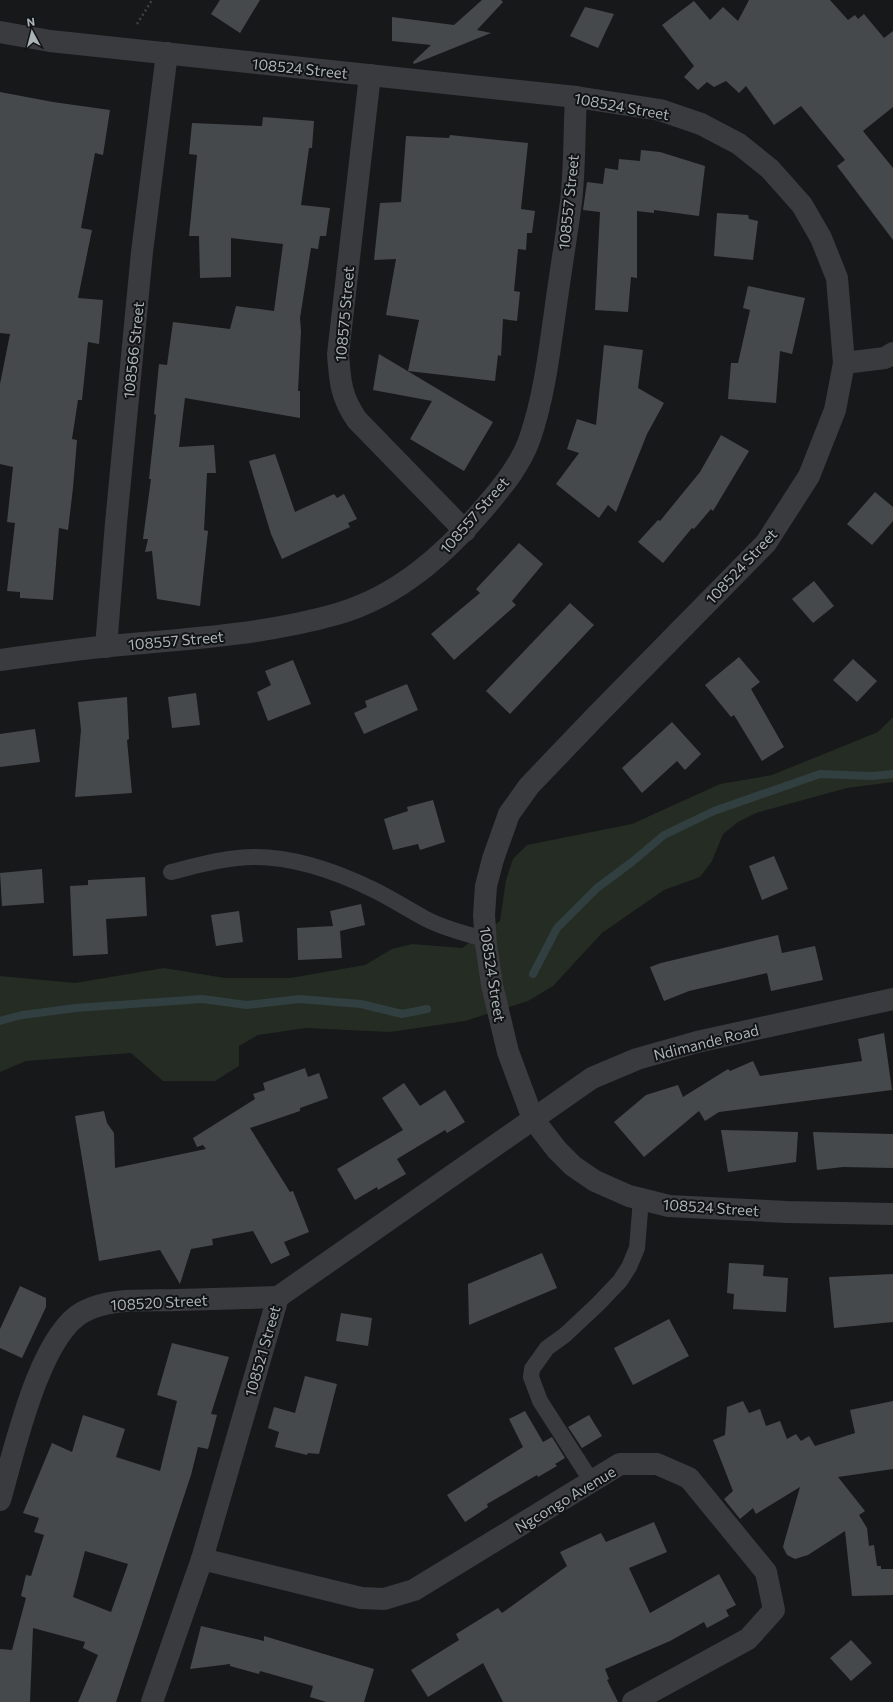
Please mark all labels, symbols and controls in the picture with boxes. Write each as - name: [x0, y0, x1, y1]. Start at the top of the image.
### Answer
- north arrow: [12, 12, 52, 52]
- text: N: [26, 15, 36, 29]
- street label: 108524 Street: [251, 54, 349, 82]
- street label: 108524 Street: [573, 89, 671, 123]
- street label: 108557 Street: [554, 153, 582, 251]
- street label: 108575 Street: [331, 266, 357, 362]
- street label: 108566 Street: [119, 301, 147, 399]
- street label: 108557 Street: [436, 473, 512, 557]
- street label: 108524 Street: [702, 525, 780, 607]
- street label: 108557 Street: [128, 627, 224, 653]
- street label: 108524 Street: [477, 925, 509, 1023]
- street label: Ndimande Road: [652, 1020, 760, 1064]
- street label: 108524 Street: [662, 1195, 760, 1219]
- street label: 108520 Street: [110, 1290, 208, 1314]
- street label: 108521 Street: [240, 1303, 284, 1399]
- street label: Ngcongo Avenue: [511, 1462, 619, 1536]

